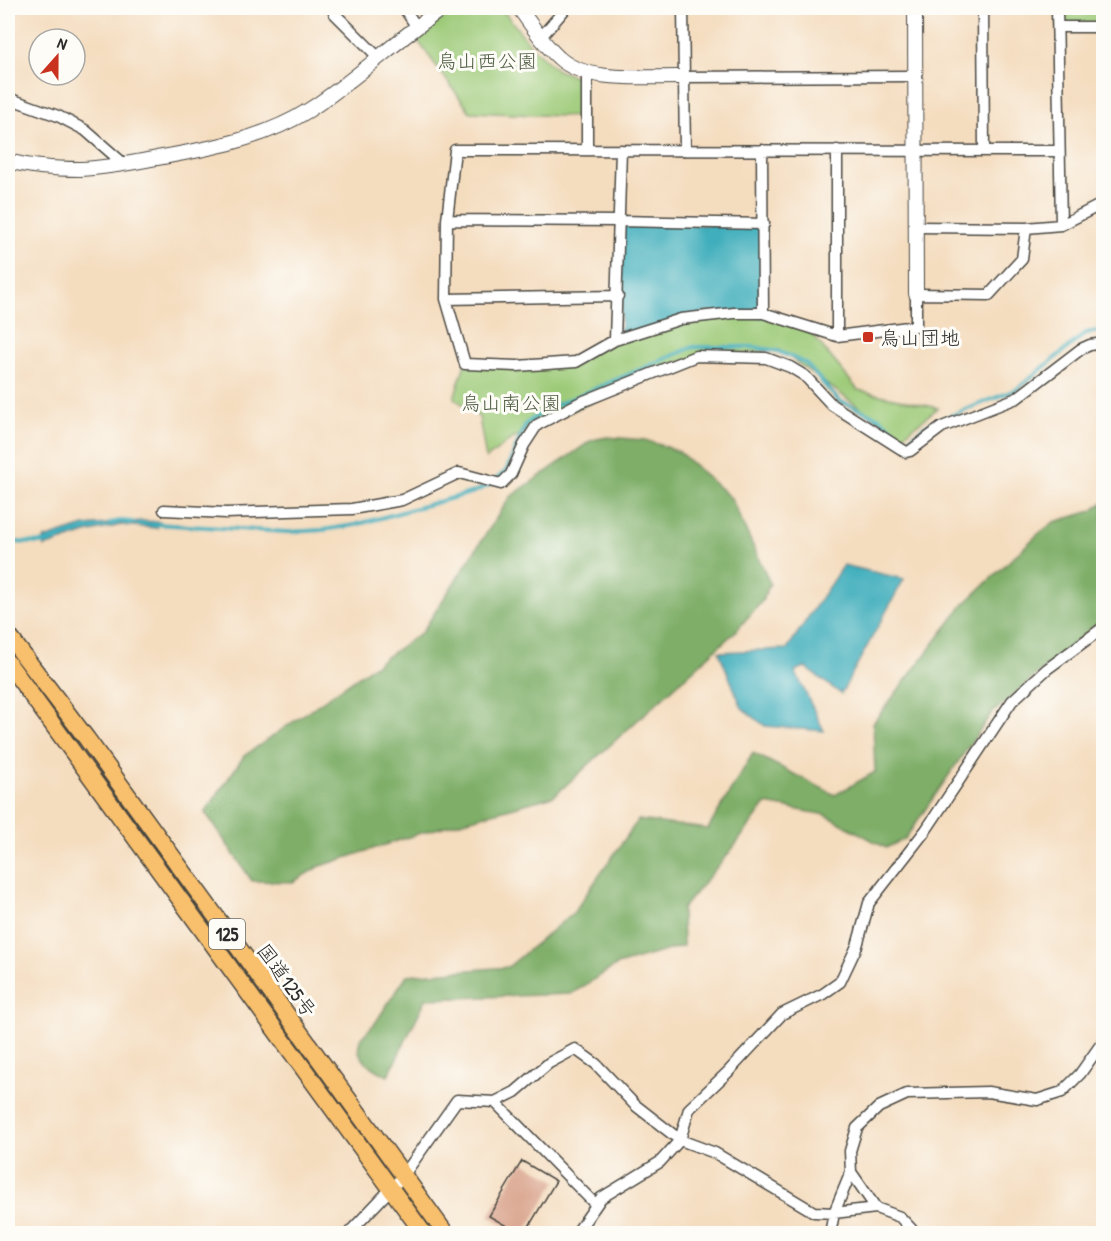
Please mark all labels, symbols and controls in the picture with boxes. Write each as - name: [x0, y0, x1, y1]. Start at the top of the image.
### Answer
- north arrow: [27, 27, 87, 87]
- text: N: [54, 31, 71, 55]
- park label: 烏山西公園: [437, 47, 537, 74]
- place label: 烏山団地: [880, 324, 960, 351]
- marker: 烏山団地: [861, 330, 875, 344]
- park label: 烏山南公園: [461, 389, 561, 416]
- road number: 125: [209, 919, 245, 949]
- street label: 国道125号: [251, 938, 323, 1022]

